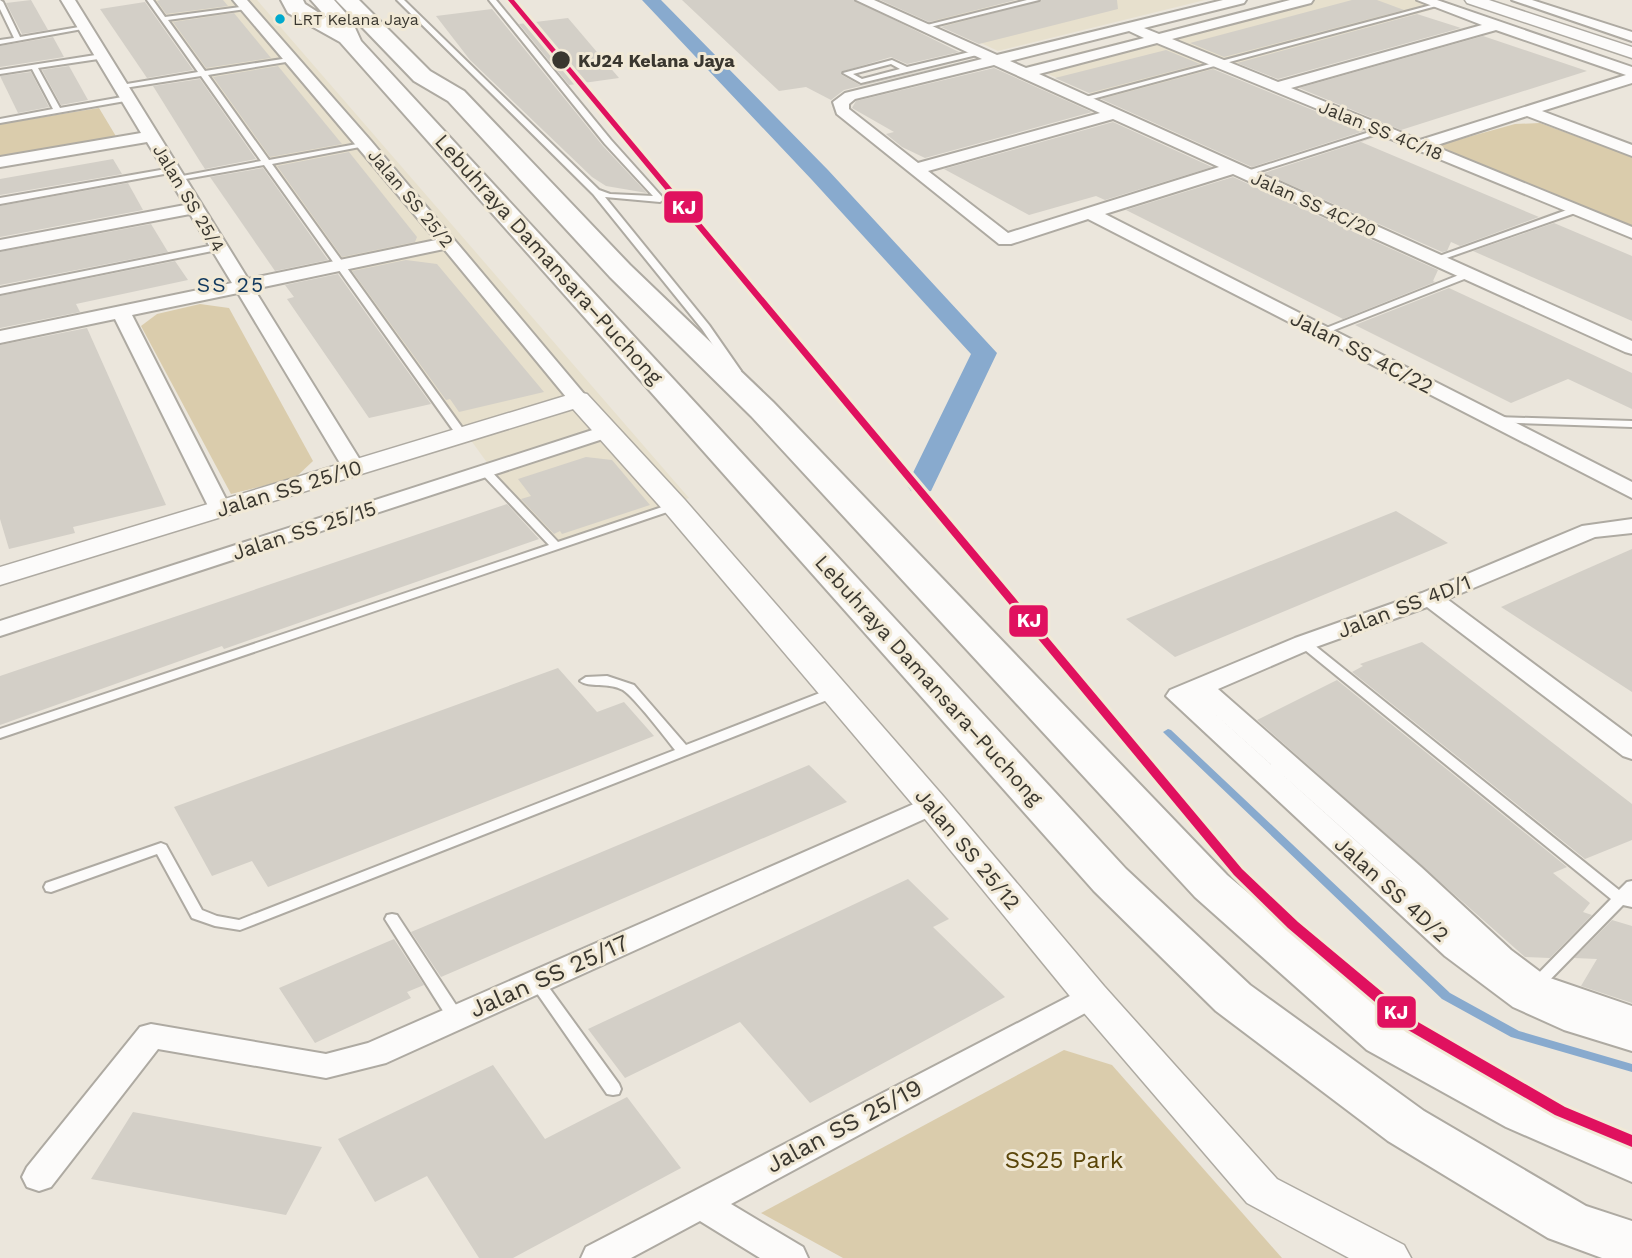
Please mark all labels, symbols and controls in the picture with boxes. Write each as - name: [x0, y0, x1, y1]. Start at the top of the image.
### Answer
- place label: LRT Kelana Jaya: [293, 10, 419, 29]
- marker: LRT Kelana Jaya: [273, 12, 287, 26]
- marker: KJ24 Kelana Jaya: [550, 49, 572, 71]
- place label: KJ24 Kelana Jaya: [578, 50, 735, 71]
- street label: Jalan SS 4C/18: [1316, 96, 1446, 164]
- street label: Lebuhraya Damansara–Puchong: [430, 129, 669, 390]
- street label: Jalan SS 25/4: [149, 141, 229, 255]
- street label: Jalan SS 25/2: [364, 145, 458, 251]
- street label: Jalan SS 4C/20: [1248, 167, 1380, 241]
- line badge: KJ: [663, 190, 704, 224]
- text: KJ: [672, 196, 696, 219]
- district label: SS 25: [197, 272, 265, 297]
- street label: Jalan SS 4C/22: [1286, 305, 1438, 399]
- street label: Jalan SS 25/10: [213, 454, 365, 522]
- street label: Jalan SS 25/15: [229, 495, 379, 565]
- street label: Lebuhraya Damansara–Puchong: [810, 550, 1049, 811]
- street label: Jalan SS 4D/1: [1334, 569, 1474, 643]
- line badge: KJ: [1008, 604, 1049, 638]
- text: KJ: [1017, 609, 1041, 632]
- street label: Jalan SS 25/12: [910, 783, 1026, 915]
- street label: Jalan SS 4D/2: [1330, 831, 1454, 947]
- street label: Jalan SS 25/17: [465, 928, 633, 1024]
- line badge: KJ: [1376, 995, 1417, 1029]
- text: KJ: [1384, 1001, 1408, 1024]
- street label: Jalan SS 25/19: [761, 1073, 927, 1179]
- park label: SS25 Park: [1005, 1146, 1124, 1174]

